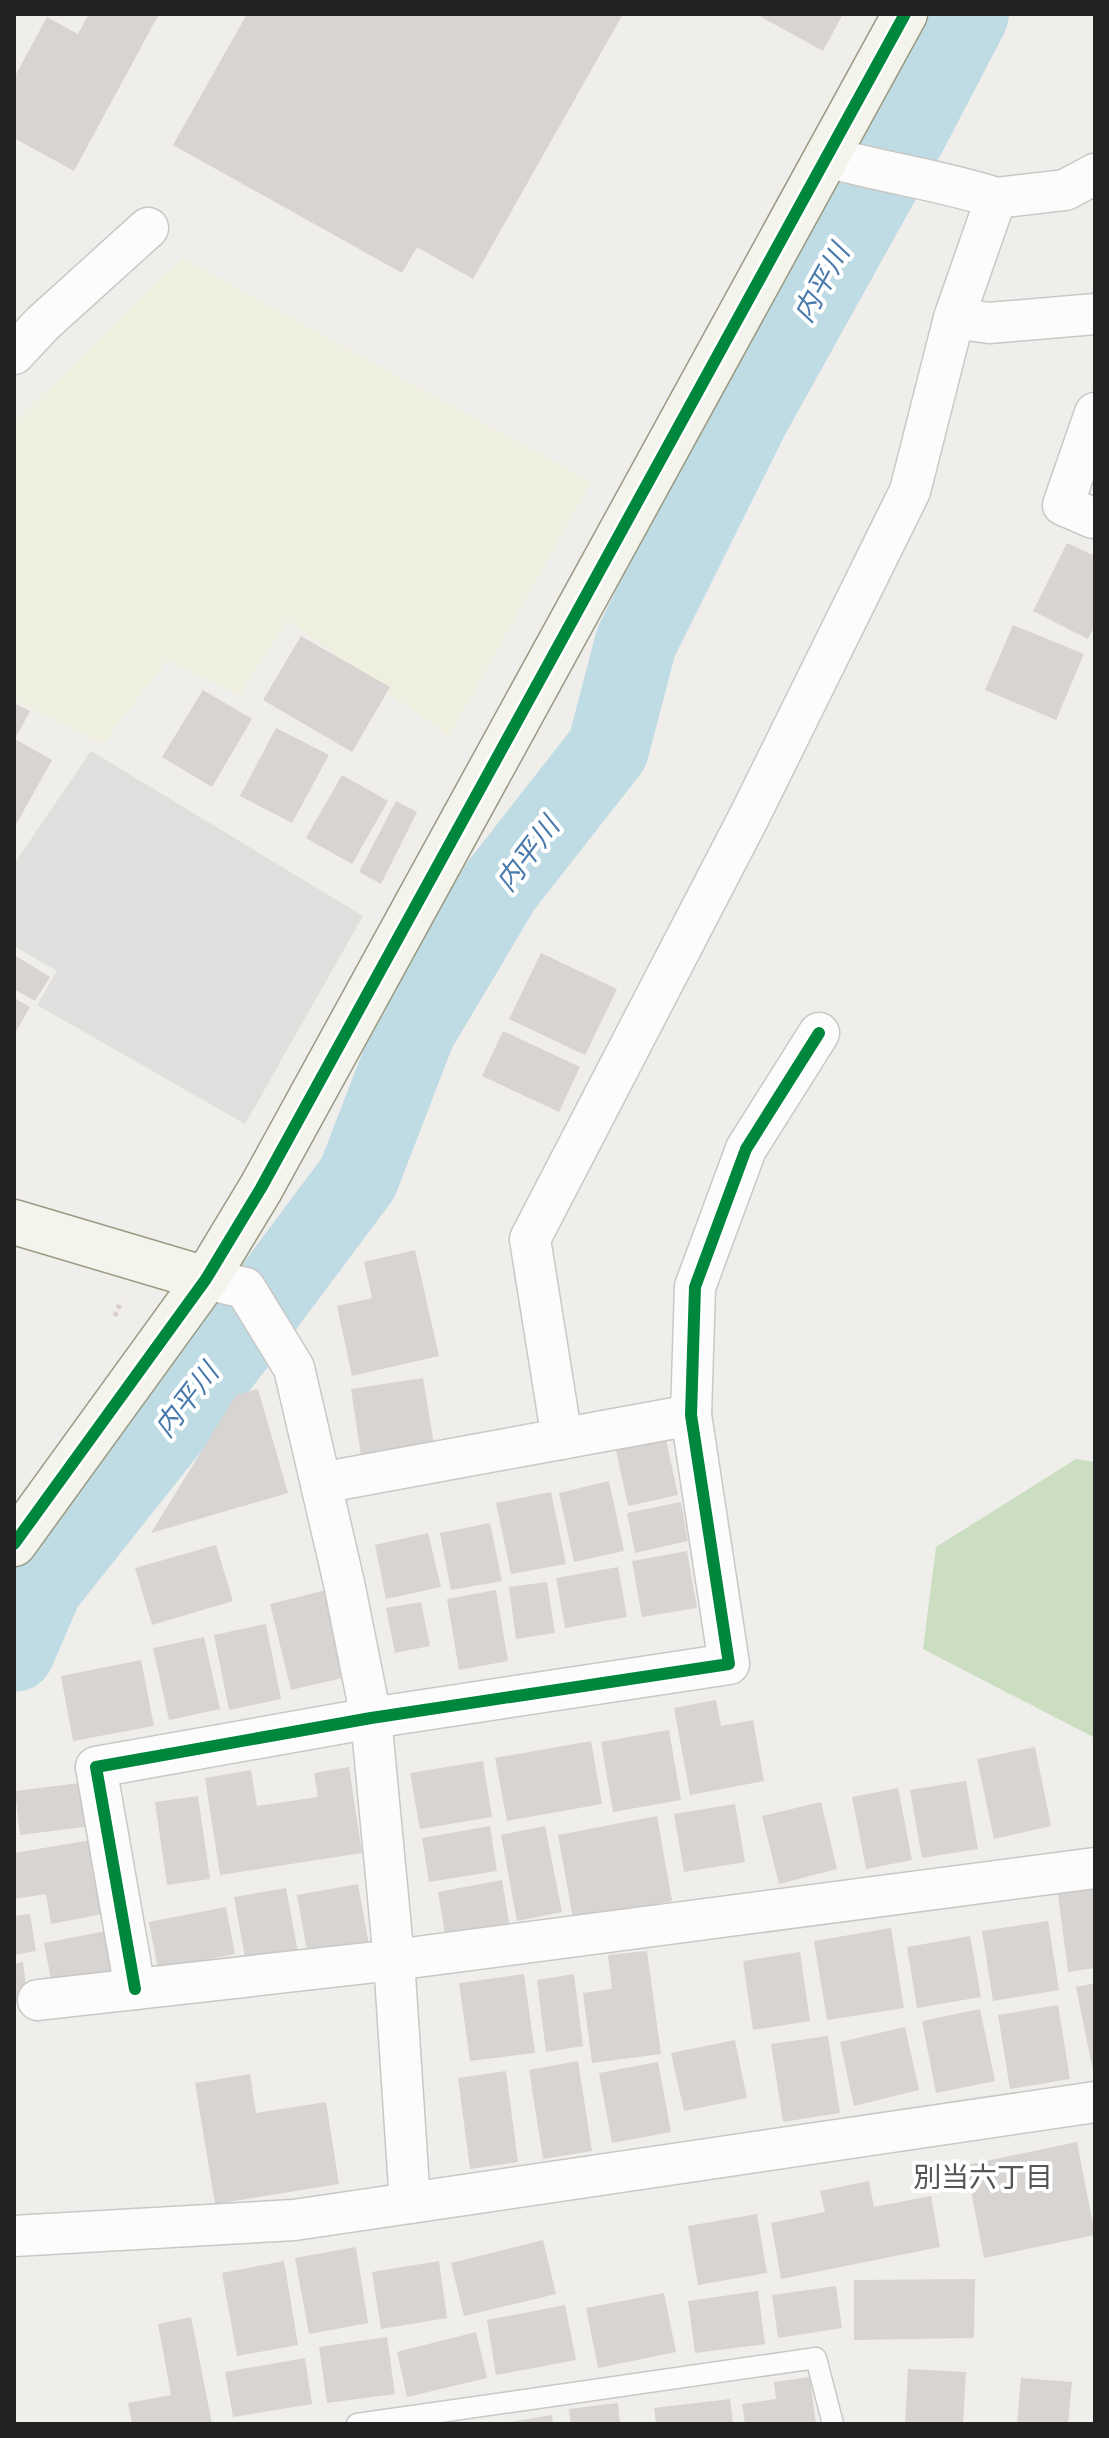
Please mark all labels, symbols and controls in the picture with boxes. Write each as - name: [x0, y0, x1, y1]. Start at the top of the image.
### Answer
- water label: 内平川: [785, 235, 859, 328]
- water label: 内平川: [487, 807, 568, 898]
- water label: 内平川: [146, 1353, 228, 1444]
- district label: 別当六丁目: [913, 2159, 1053, 2195]

